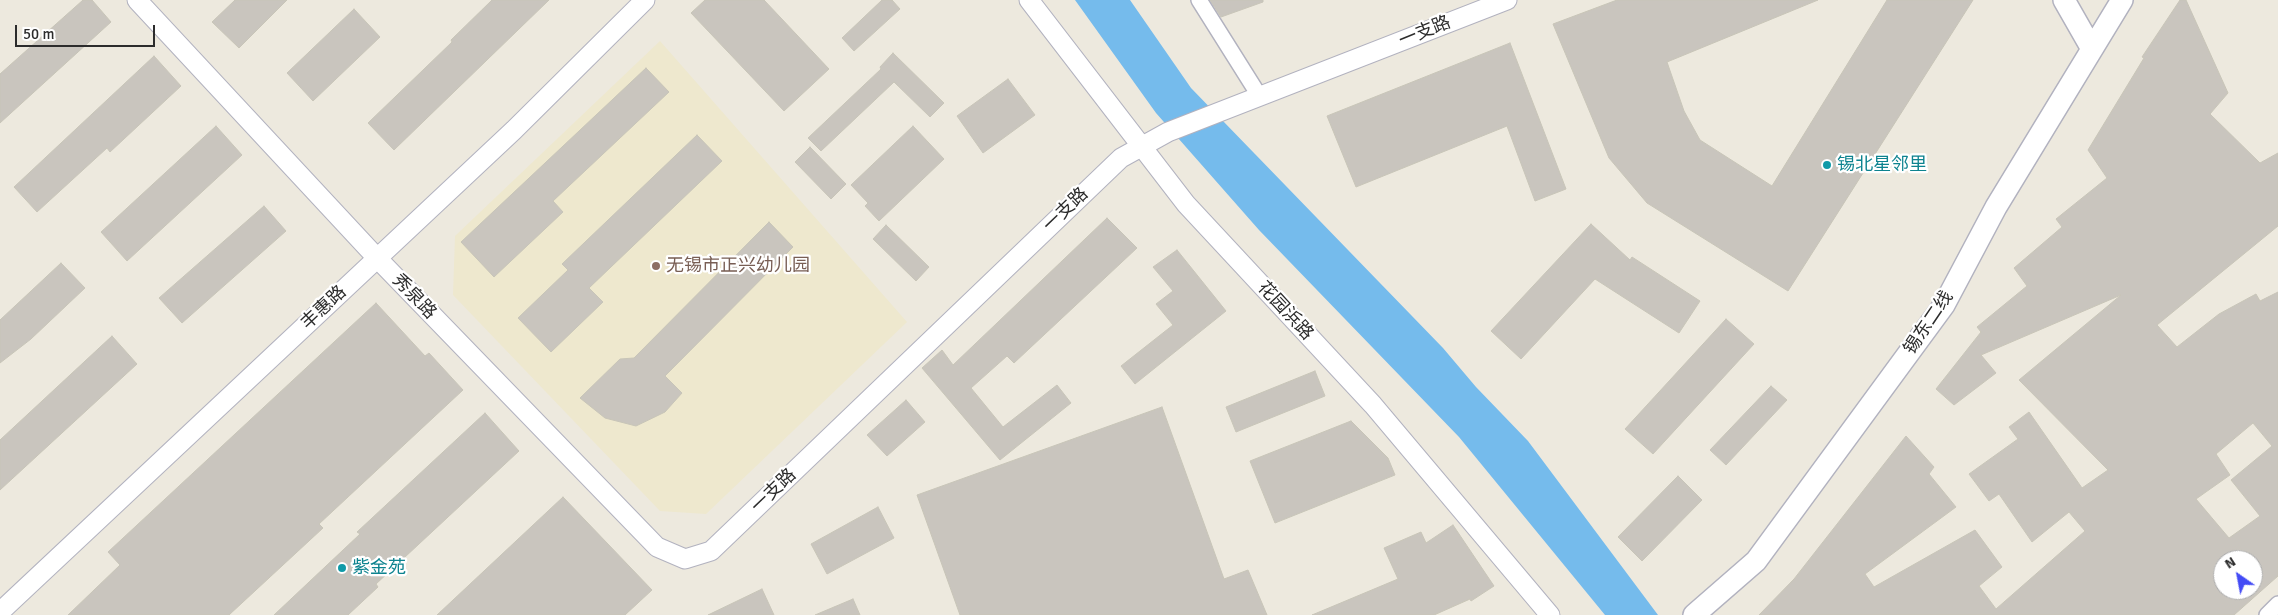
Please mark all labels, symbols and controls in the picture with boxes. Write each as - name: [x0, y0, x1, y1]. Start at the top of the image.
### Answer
- street label: 一支路: [1396, 12, 1454, 52]
- scale bar: [18, 15, 158, 47]
- text: 50 m: [23, 25, 54, 43]
- place label: 锡北星邻里: [1837, 154, 1927, 176]
- marker: 锡北星邻里: [1821, 159, 1833, 171]
- street label: 一支路: [1039, 183, 1093, 237]
- place label: 无锡市正兴幼儿园: [666, 255, 810, 277]
- marker: 无锡市正兴幼儿园: [650, 260, 662, 272]
- street label: 秀泉路: [387, 270, 441, 324]
- street label: 花园浜路: [1253, 277, 1317, 345]
- street label: 丰惠路: [297, 282, 351, 334]
- street label: 锡东二线: [1900, 287, 1958, 359]
- street label: 一支路: [747, 464, 801, 518]
- north arrow: [2213, 550, 2263, 600]
- text: N: [2221, 553, 2239, 573]
- place label: 紫金苑: [352, 557, 406, 579]
- marker: 紫金苑: [336, 562, 348, 574]

